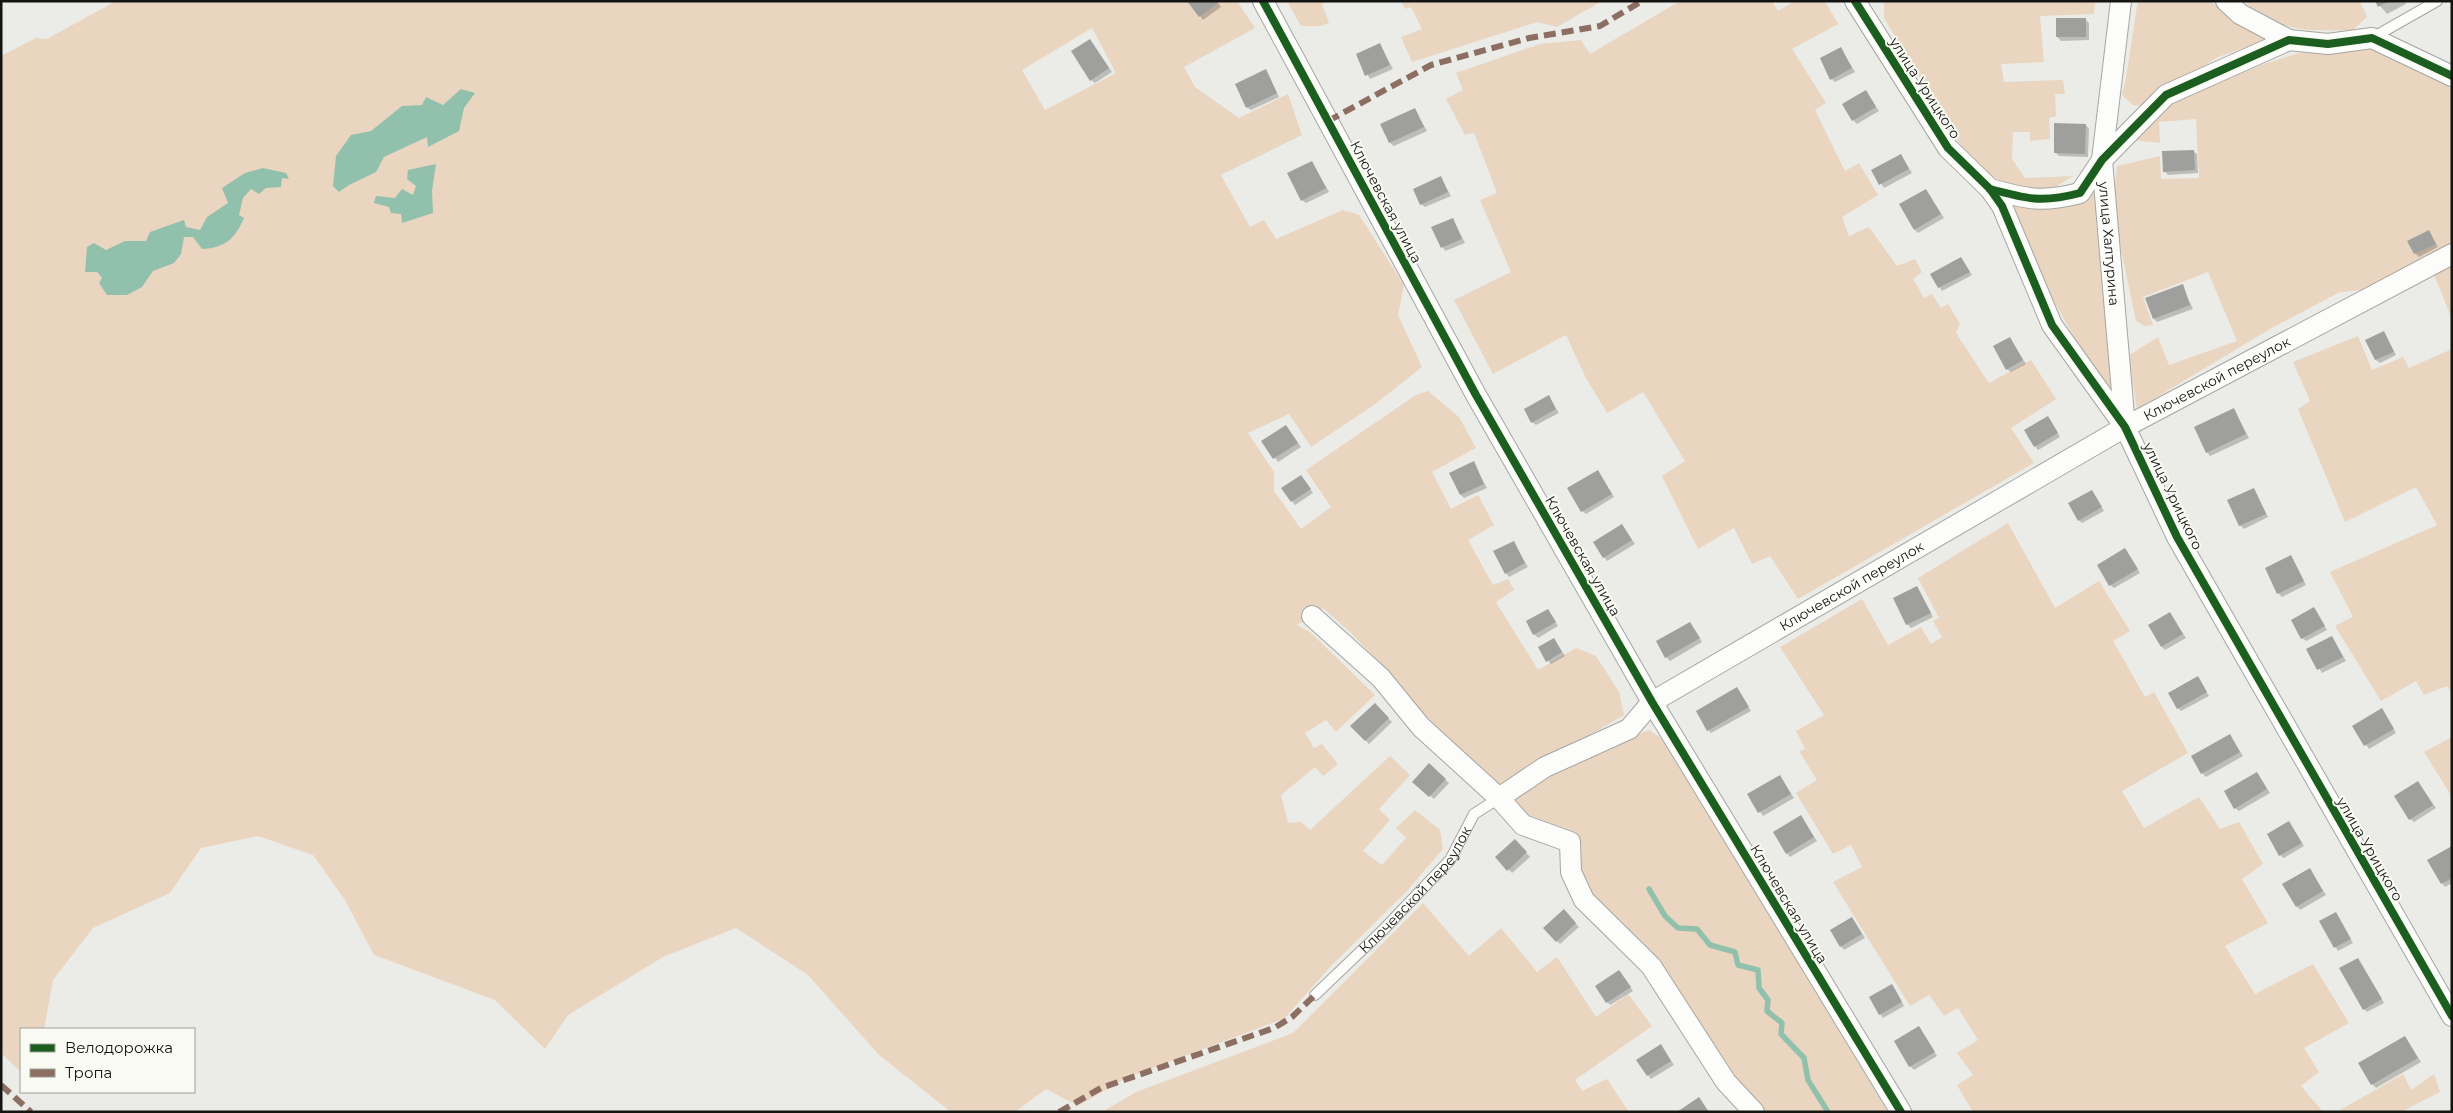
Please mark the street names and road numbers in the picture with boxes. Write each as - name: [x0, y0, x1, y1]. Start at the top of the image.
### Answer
- street label: улица Урицкого: [1885, 33, 1965, 142]
- street label: Ключевская улица: [1346, 138, 1426, 266]
- street label: улица Халтурина: [2095, 180, 2124, 306]
- street label: Ключевской переулок: [2140, 332, 2293, 425]
- street label: улица Урицкого: [2139, 438, 2207, 553]
- street label: Ключевская улица: [1541, 493, 1625, 619]
- street label: Ключевской переулок: [1776, 537, 1927, 635]
- street label: улица Урицкого: [2332, 793, 2407, 904]
- street label: Ключевской переулок: [1355, 823, 1475, 957]
- street label: Ключевская улица: [1746, 841, 1832, 967]

